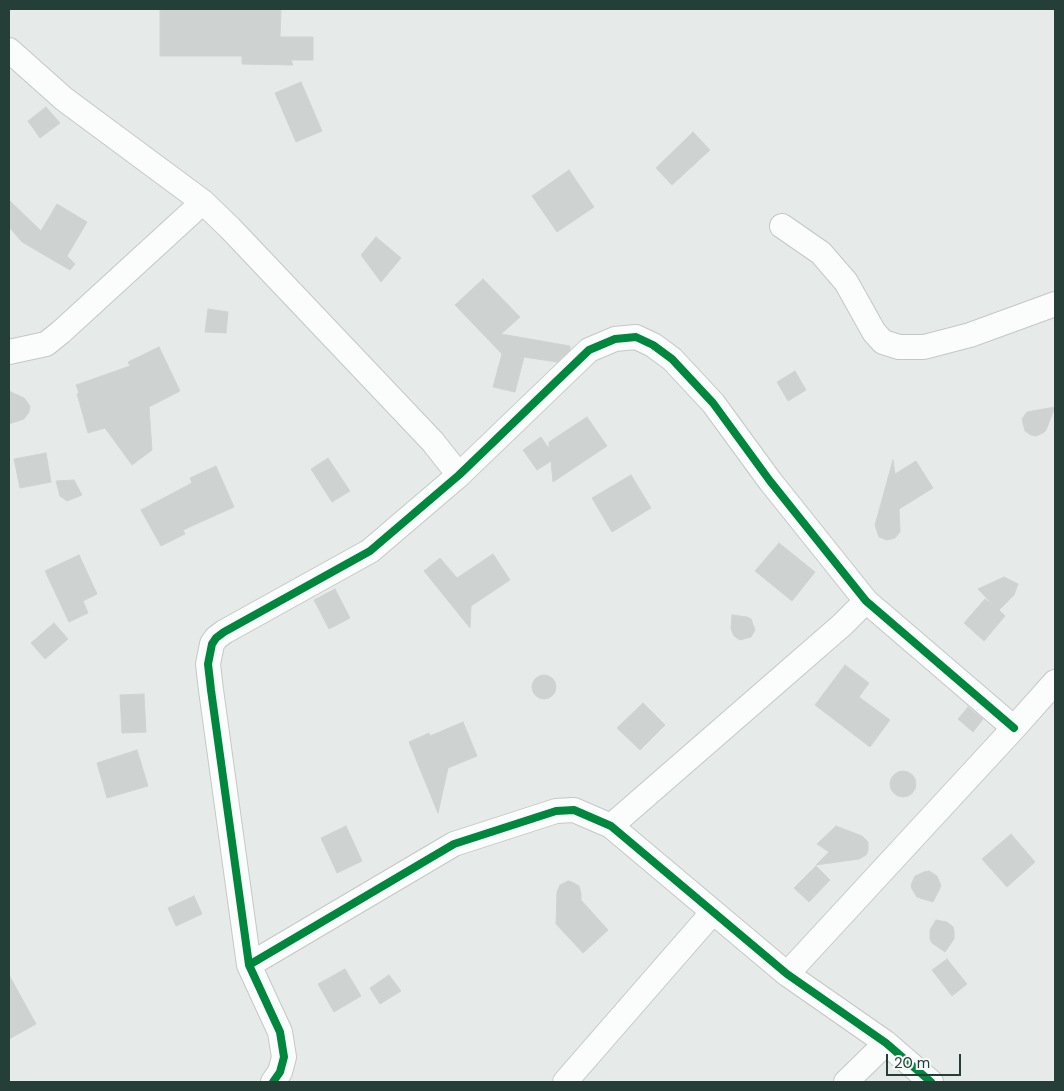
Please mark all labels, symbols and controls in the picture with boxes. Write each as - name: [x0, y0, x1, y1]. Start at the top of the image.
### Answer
- scale bar: [889, 1044, 964, 1076]
- text: 20 m: [894, 1053, 930, 1073]

